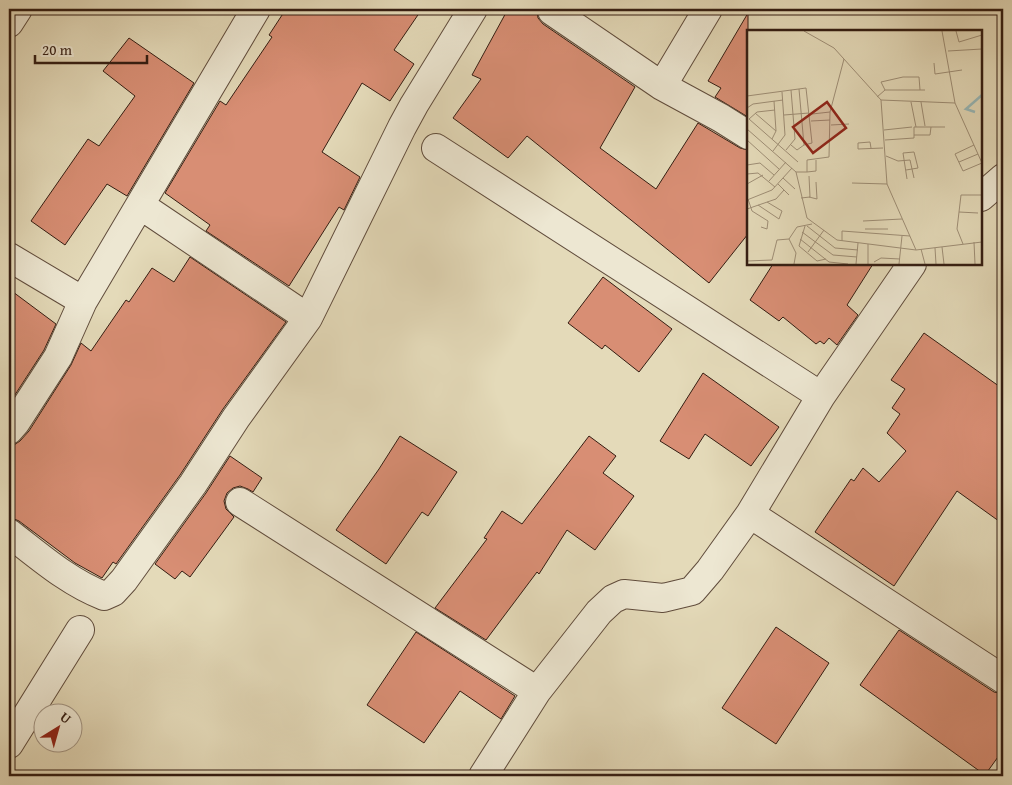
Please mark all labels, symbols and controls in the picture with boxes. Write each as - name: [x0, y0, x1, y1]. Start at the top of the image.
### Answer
- inset map: [747, 30, 982, 265]
- scale bar: [35, 32, 148, 64]
- text: 20 m: [42, 39, 73, 60]
- north arrow: [32, 702, 82, 752]
- text: U: [56, 707, 76, 729]

